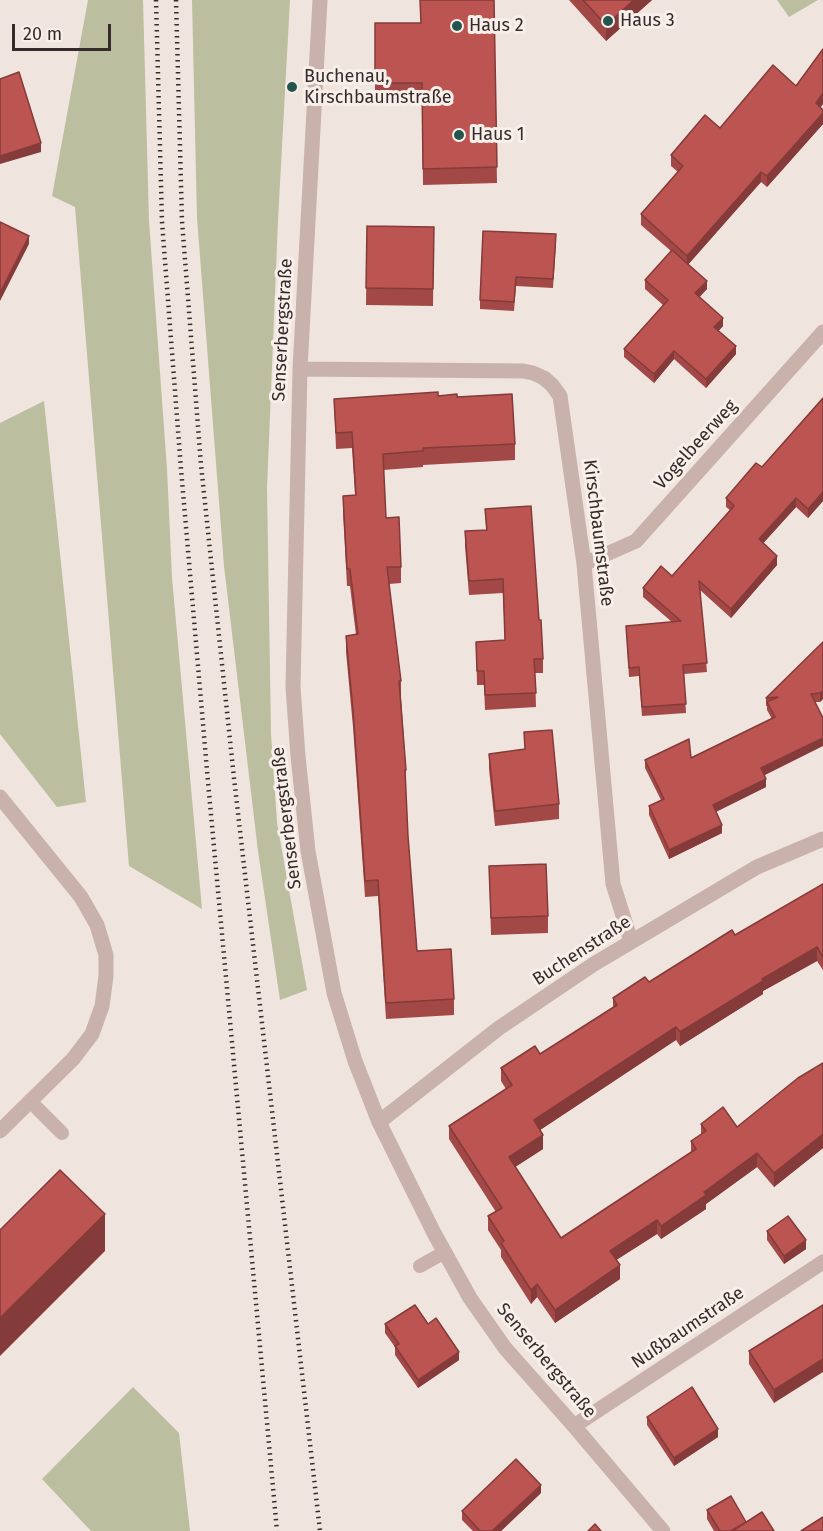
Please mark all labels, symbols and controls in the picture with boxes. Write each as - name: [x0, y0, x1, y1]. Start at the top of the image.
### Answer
- place label: Haus 3: [620, 10, 675, 32]
- scale bar: [15, 12, 114, 50]
- marker: Haus 3: [601, 14, 615, 28]
- place label: Haus 2: [469, 15, 524, 37]
- marker: Haus 2: [450, 19, 464, 33]
- text: 20 m: [23, 23, 62, 45]
- place label: Buchenau, Kirschbaumstraße: [304, 66, 452, 109]
- marker: Buchenau, Kirschbaumstraße: [285, 80, 299, 94]
- place label: Haus 1: [471, 124, 524, 146]
- marker: Haus 1: [452, 128, 466, 142]
- street label: Senserbergstraße: [268, 258, 298, 402]
- street label: Vogelbeerweg: [650, 396, 742, 494]
- street label: Kirschbaumstraße: [578, 458, 618, 608]
- street label: Senserbergstraße: [268, 746, 306, 890]
- street label: Buchenstraße: [529, 911, 635, 991]
- street label: Nußbaumstraße: [628, 1282, 748, 1374]
- street label: Senserbergstraße: [492, 1299, 600, 1423]

